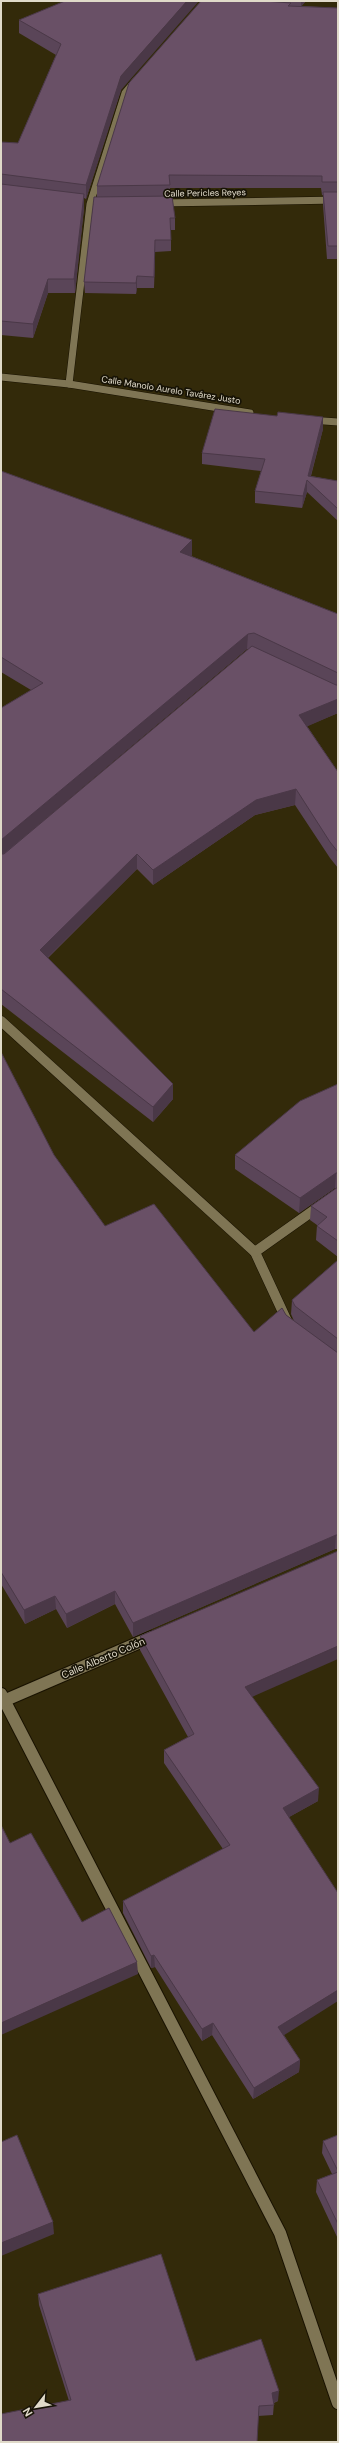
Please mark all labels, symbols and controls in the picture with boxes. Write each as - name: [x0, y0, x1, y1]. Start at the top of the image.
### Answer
- street label: Calle Pericles Reyes: [164, 186, 246, 200]
- street label: Calle Manolo Aurelo Tavárez Justo: [101, 373, 241, 407]
- street label: Calle Alberto Colón: [59, 1634, 147, 1681]
- north arrow: [16, 2387, 56, 2427]
- text: N: [19, 2405, 35, 2419]

